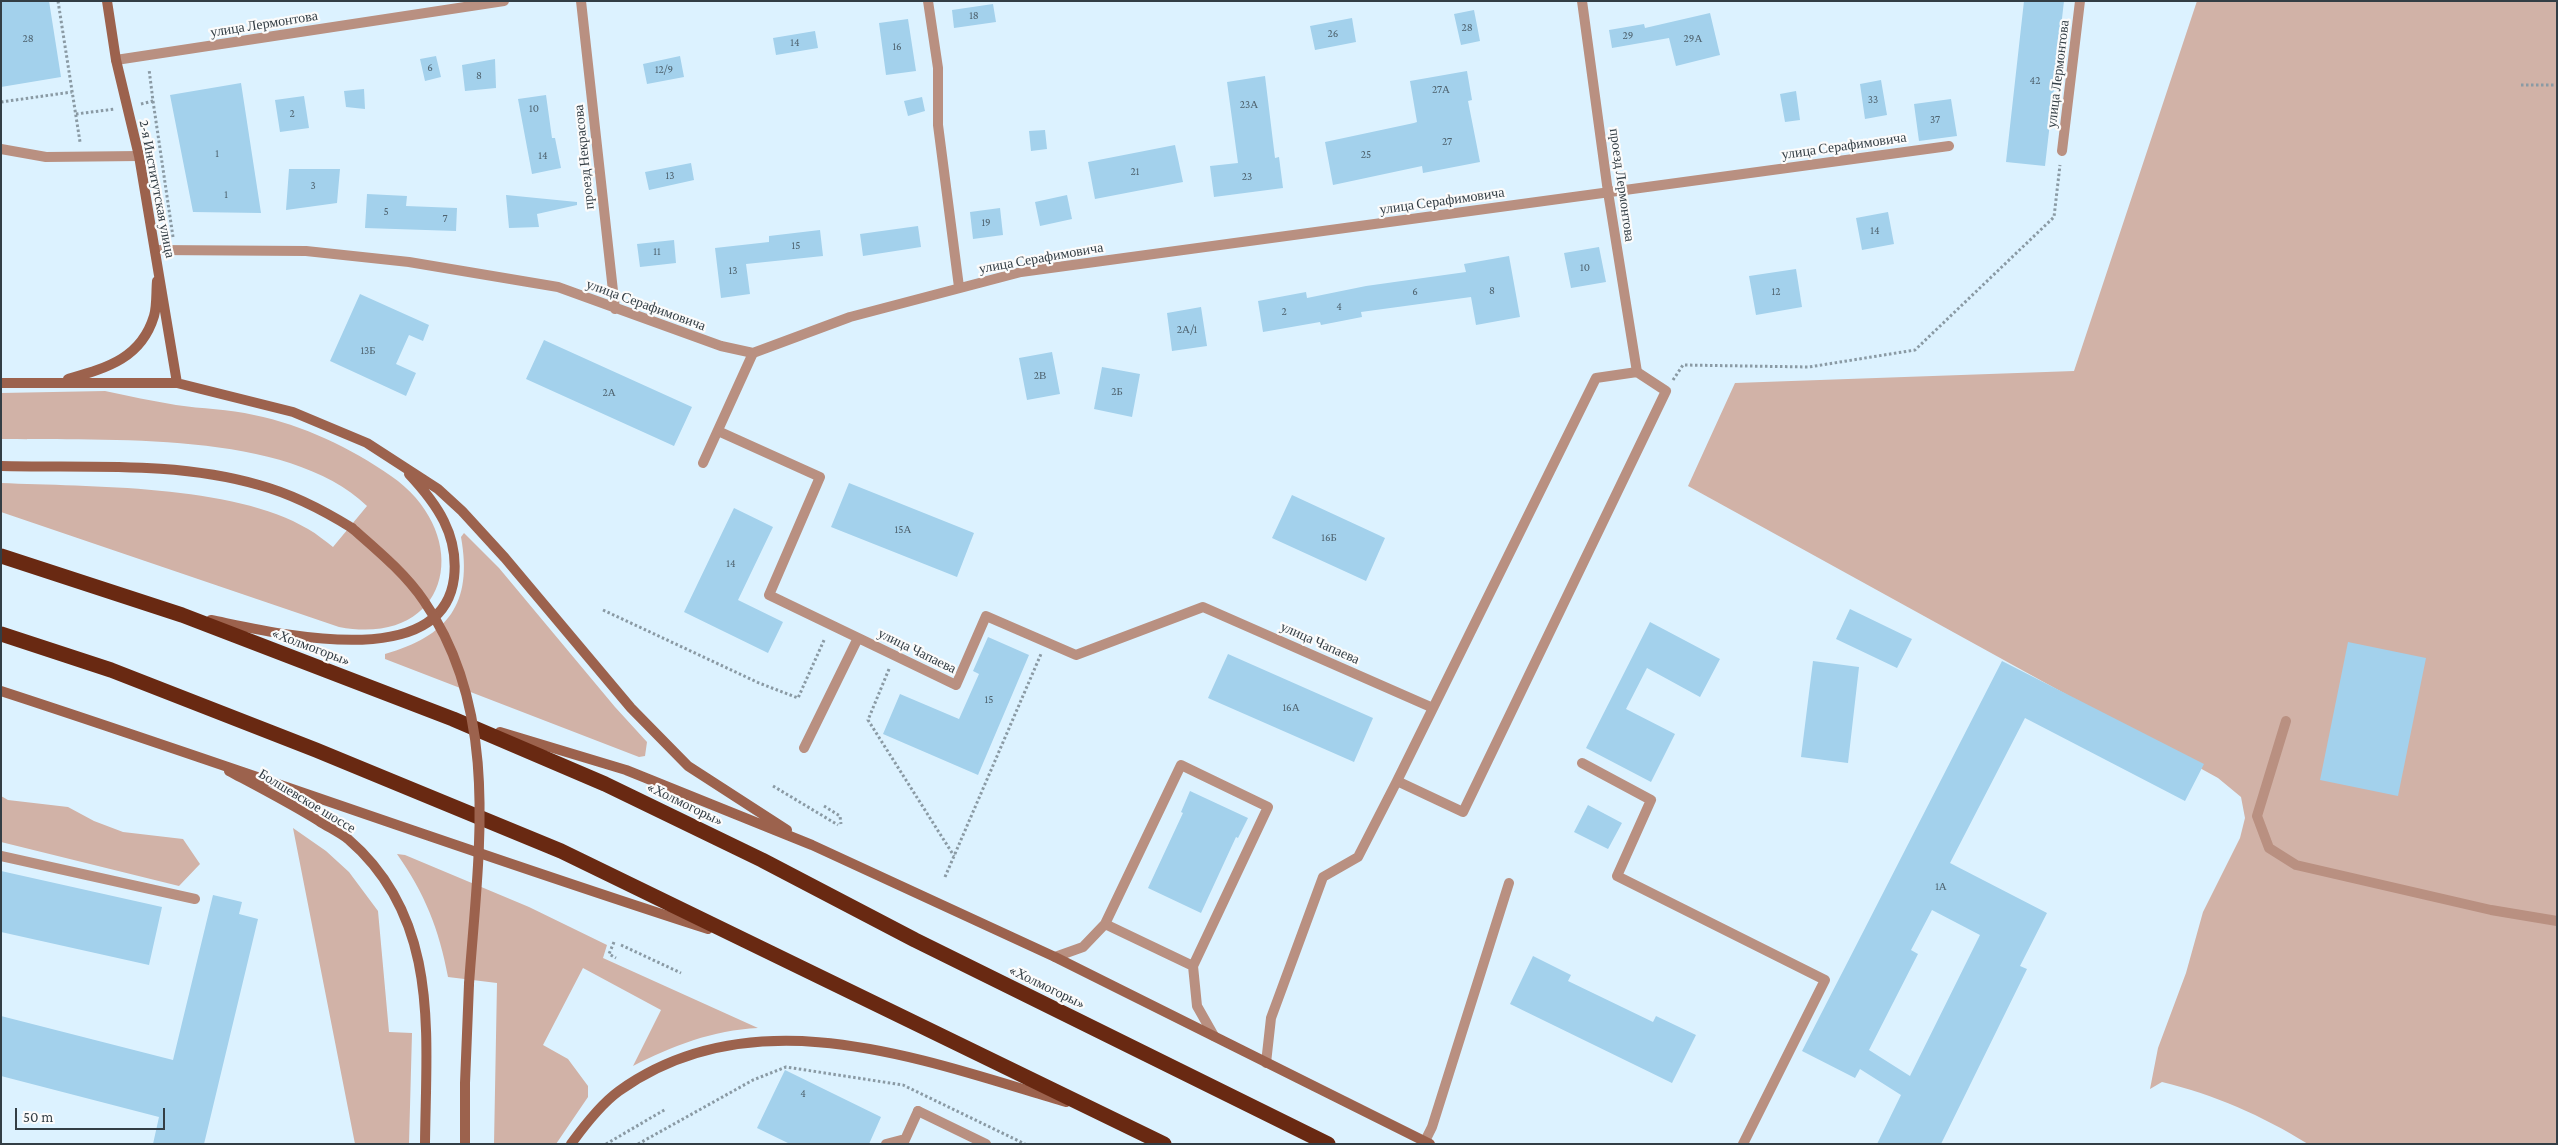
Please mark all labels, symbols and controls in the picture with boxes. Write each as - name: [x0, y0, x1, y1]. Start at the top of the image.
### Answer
- street label: улица Лермонтова: [209, 7, 319, 41]
- house number: 18: [969, 9, 979, 23]
- street label: улица Лермонтова: [2043, 19, 2073, 129]
- house number: 28: [1461, 21, 1473, 35]
- house number: 26: [1328, 27, 1338, 41]
- house number: 29: [1623, 29, 1633, 43]
- house number: 28: [22, 32, 34, 46]
- house number: 29А: [1684, 32, 1702, 46]
- house number: 14: [790, 36, 800, 50]
- house number: 16: [892, 40, 902, 54]
- house number: 6: [427, 61, 433, 75]
- house number: 12/9: [655, 63, 673, 77]
- house number: 8: [476, 69, 482, 83]
- house number: 42: [2030, 74, 2040, 88]
- house number: 27А: [1432, 83, 1450, 97]
- house number: 33: [1868, 93, 1878, 107]
- house number: 23А: [1240, 98, 1258, 112]
- house number: 10: [529, 102, 539, 116]
- street label: проезд Некрасова: [570, 104, 598, 210]
- house number: 2: [289, 107, 295, 121]
- house number: 37: [1930, 113, 1940, 127]
- street label: 2-я Институтская улица: [135, 119, 179, 259]
- street label: проезд Лермонтова: [1606, 127, 1638, 243]
- street label: улица Серафимовича: [1780, 129, 1908, 163]
- house number: 27: [1442, 135, 1452, 149]
- house number: 1: [215, 147, 219, 161]
- house number: 25: [1361, 148, 1371, 162]
- house number: 14: [538, 149, 548, 163]
- house number: 21: [1131, 165, 1139, 179]
- house number: 13: [666, 169, 674, 183]
- house number: 23: [1242, 170, 1252, 184]
- house number: 3: [310, 179, 316, 193]
- street label: улица Серафимовича: [1378, 184, 1506, 218]
- house number: 1: [224, 188, 228, 202]
- house number: 5: [383, 205, 389, 219]
- house number: 7: [442, 212, 448, 226]
- house number: 19: [981, 216, 991, 230]
- house number: 14: [1870, 224, 1880, 238]
- house number: 15: [792, 239, 800, 253]
- street label: улица Серафимовича: [978, 239, 1104, 277]
- house number: 11: [653, 245, 661, 259]
- house number: 10: [1580, 261, 1590, 275]
- house number: 13: [729, 264, 737, 278]
- street label: улица Серафимовича: [584, 276, 708, 334]
- house number: 8: [1489, 284, 1495, 298]
- house number: 6: [1412, 285, 1418, 299]
- house number: 12: [1772, 285, 1780, 299]
- house number: 4: [1336, 300, 1342, 314]
- house number: 2: [1281, 305, 1287, 319]
- house number: 2А/1: [1177, 323, 1197, 337]
- house number: 13Б: [360, 344, 376, 358]
- house number: 2В: [1034, 369, 1046, 383]
- house number: 2Б: [1111, 385, 1123, 399]
- house number: 2А: [602, 386, 616, 400]
- house number: 15А: [895, 523, 911, 537]
- house number: 16Б: [1321, 531, 1337, 545]
- house number: 14: [726, 557, 736, 571]
- street label: улица Чапаева: [1278, 618, 1362, 668]
- street label: «Холмогоры»: [269, 624, 353, 670]
- street label: улица Чапаева: [875, 625, 959, 677]
- house number: 15: [985, 693, 993, 707]
- house number: 16А: [1282, 701, 1300, 715]
- street label: Болшевское шоссе: [255, 765, 359, 837]
- street label: «Холмогоры»: [644, 778, 726, 830]
- house number: 1А: [1935, 880, 1947, 894]
- street label: «Холмогоры»: [1006, 961, 1088, 1013]
- house number: 4: [800, 1087, 806, 1101]
- scale bar: [18, 1098, 168, 1130]
- text: 50 m: [23, 1109, 53, 1125]

